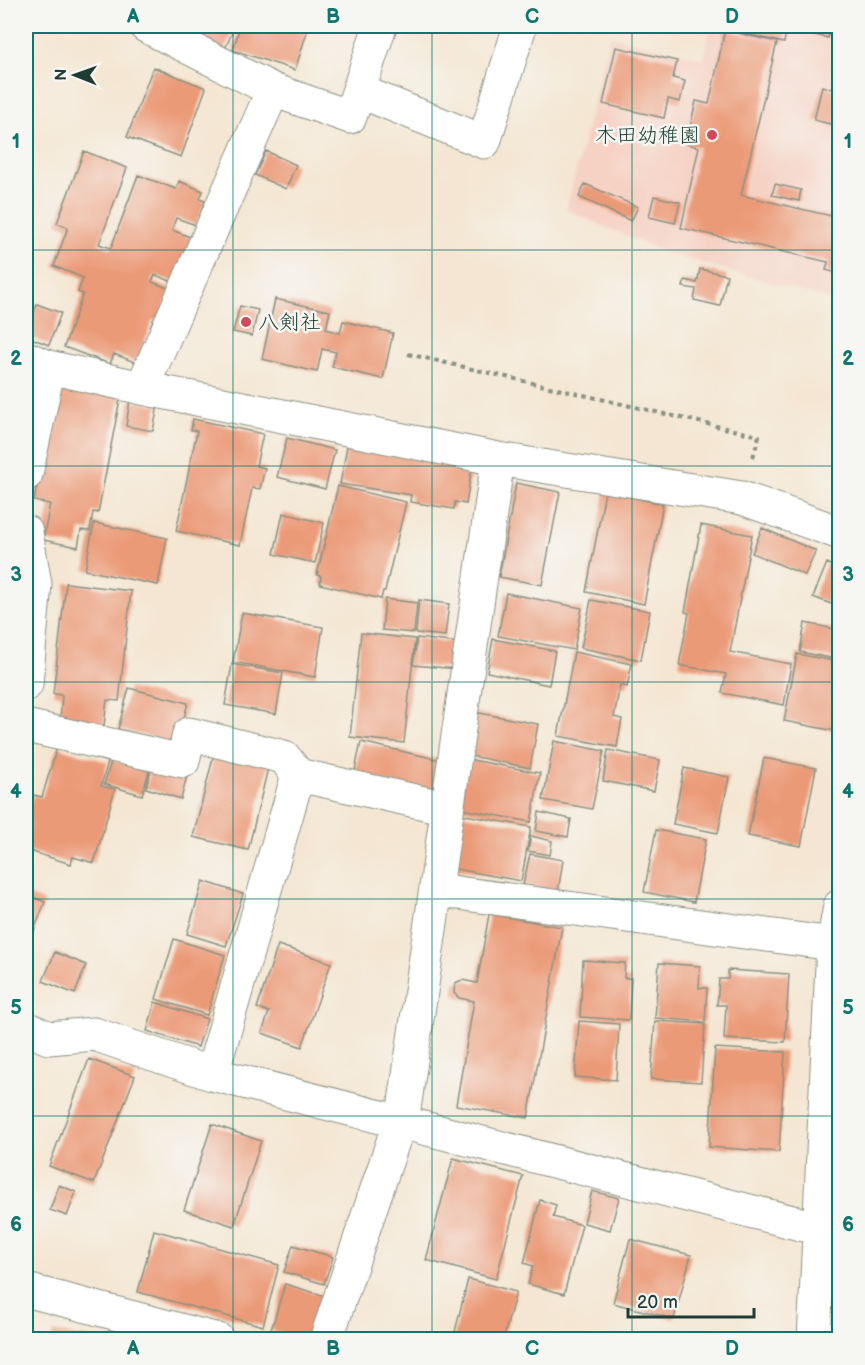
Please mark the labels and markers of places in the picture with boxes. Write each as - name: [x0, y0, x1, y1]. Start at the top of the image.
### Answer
- place label: 木田幼稚園: [595, 123, 700, 148]
- marker: 木田幼稚園: [705, 128, 719, 142]
- place label: 八剣社: [258, 310, 321, 335]
- marker: 八剣社: [239, 315, 253, 329]

